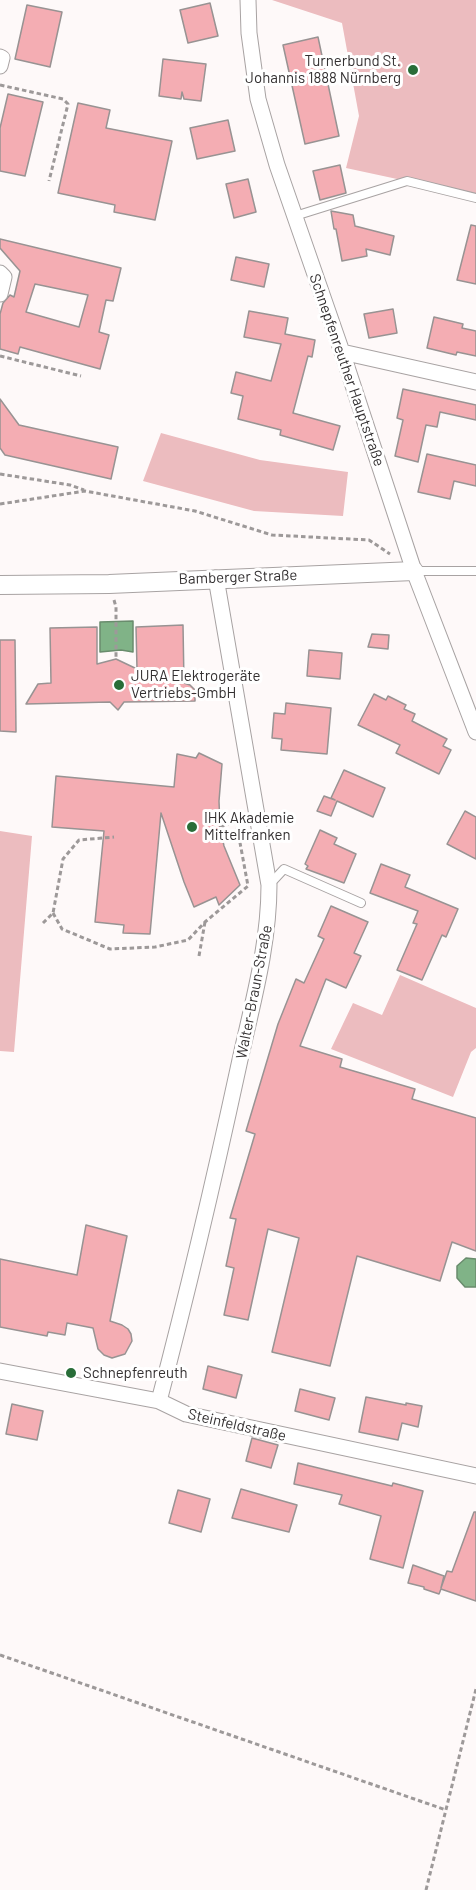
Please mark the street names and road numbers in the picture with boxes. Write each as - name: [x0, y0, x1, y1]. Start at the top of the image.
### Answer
- street label: Schnepfenreuther Hauptstraße: [306, 271, 388, 469]
- street label: Bamberger Straße: [178, 566, 298, 588]
- street label: Walter-Braun-Straße: [232, 923, 276, 1061]
- street label: Steinfeldstraße: [186, 1405, 288, 1445]

